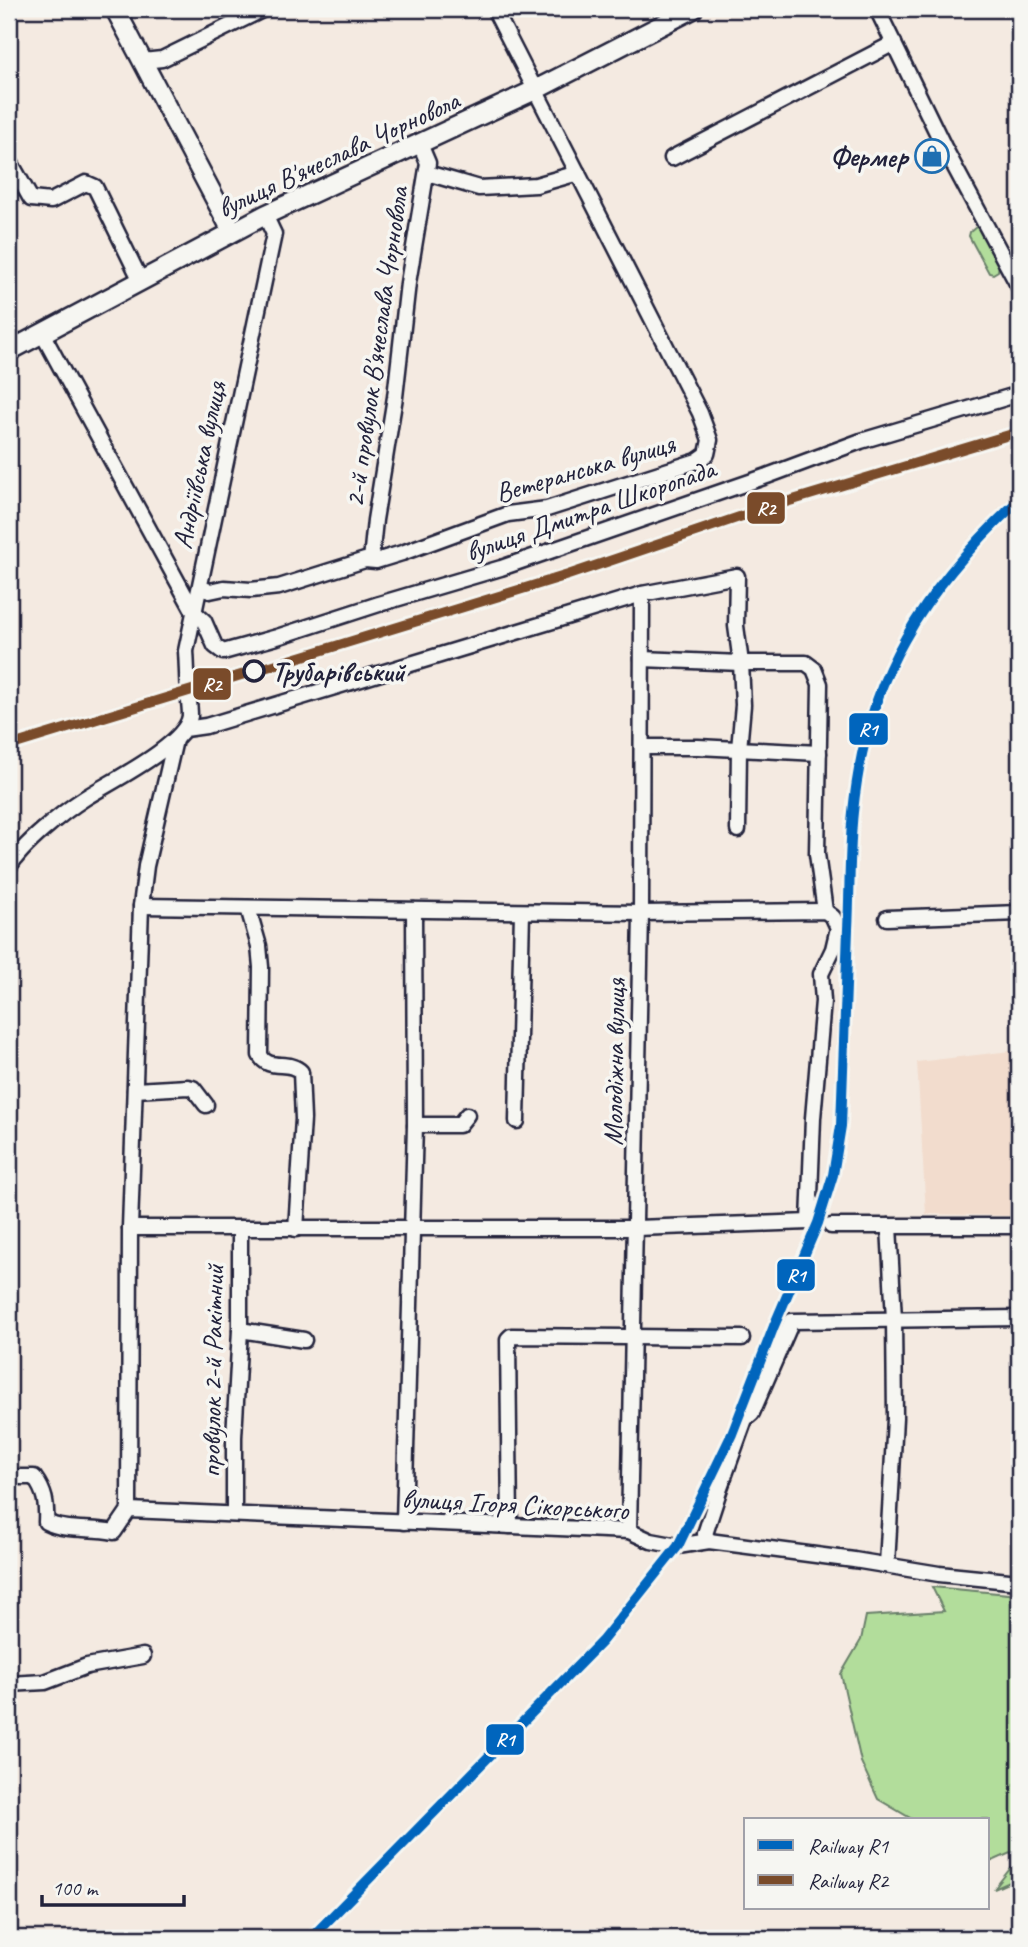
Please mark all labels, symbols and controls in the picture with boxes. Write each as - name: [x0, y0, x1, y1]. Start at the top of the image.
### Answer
- street label: вулиця В'ячеслава Чорновола: [212, 82, 466, 225]
- shop icon: Фермер: [913, 137, 951, 175]
- place label: Фермер: [830, 139, 910, 174]
- street label: 2-й провулок В'ячеслава Чорновола: [336, 183, 416, 509]
- street label: Андріївська вулиця: [164, 377, 234, 552]
- street label: Ветеранська вулиця: [491, 425, 679, 510]
- street label: вулиця Дмитра Шкоропада: [461, 450, 722, 569]
- line badge: R2: [746, 491, 786, 525]
- text: R2: [757, 497, 778, 521]
- place label: Трубарівський: [272, 654, 407, 689]
- marker: Трубарівський: [243, 660, 265, 682]
- line badge: R2: [192, 667, 232, 701]
- text: R2: [203, 673, 224, 697]
- line badge: R1: [848, 712, 889, 746]
- text: R1: [859, 718, 880, 742]
- street label: Молодіжна вулиця: [595, 977, 633, 1146]
- line badge: R1: [776, 1258, 816, 1292]
- street label: провулок 2-й Ракітний: [193, 1263, 231, 1478]
- text: R1: [787, 1264, 808, 1288]
- street label: вулиця Ігоря Сікорського: [401, 1481, 631, 1528]
- line badge: R1: [485, 1723, 525, 1756]
- text: R1: [496, 1728, 517, 1752]
- legend: [744, 1818, 990, 1909]
- text: Railway R1: [808, 1833, 890, 1859]
- scale bar: [42, 1863, 184, 1907]
- text: Railway R2: [808, 1868, 890, 1894]
- text: 100 m: [52, 1875, 99, 1901]

